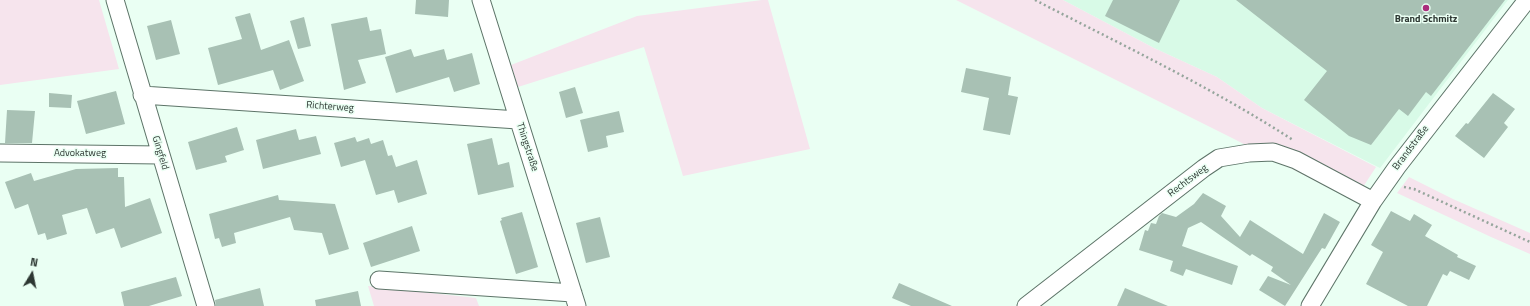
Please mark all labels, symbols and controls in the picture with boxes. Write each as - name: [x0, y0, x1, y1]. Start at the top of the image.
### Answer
- marker: Brand Schmitz: [1421, 3, 1431, 13]
- place label: Brand Schmitz: [1395, 14, 1457, 26]
- street label: Richterweg: [306, 99, 354, 115]
- street label: Thingstraße: [513, 121, 541, 173]
- street label: Brandstraße: [1390, 123, 1432, 173]
- street label: Gingfeld: [149, 135, 171, 171]
- street label: Advokatweg: [54, 148, 106, 160]
- street label: Rechtsweg: [1166, 162, 1210, 200]
- north arrow: [12, 254, 52, 294]
- text: N: [29, 254, 39, 271]

